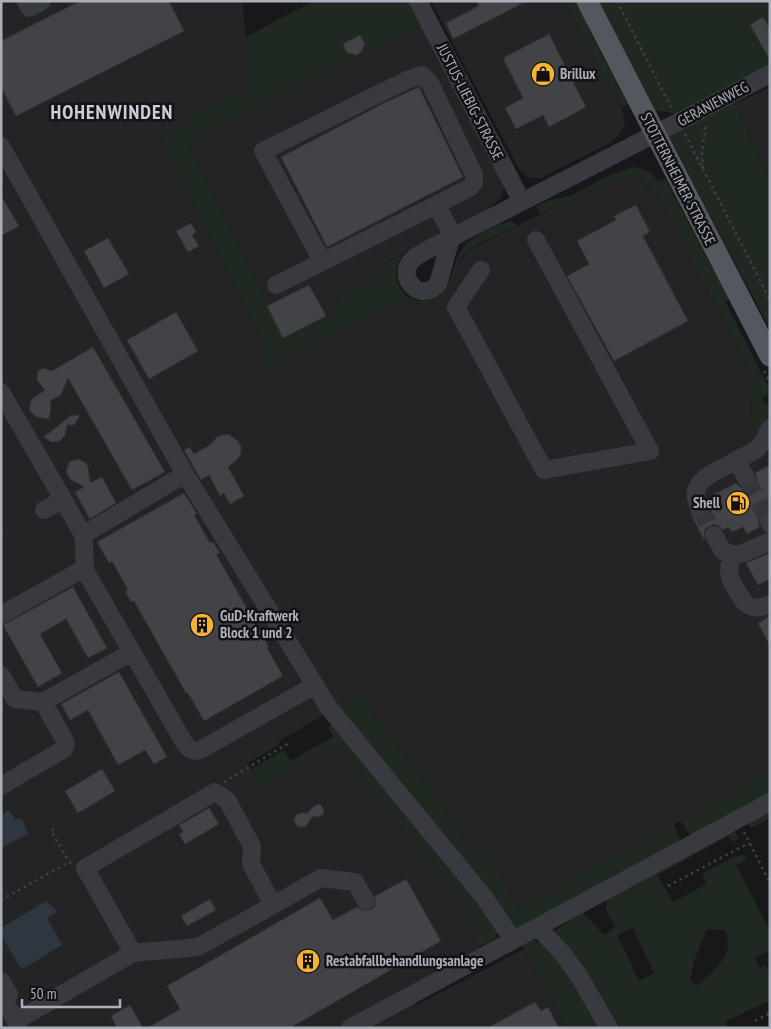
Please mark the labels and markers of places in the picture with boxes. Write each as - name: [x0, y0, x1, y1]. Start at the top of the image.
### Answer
- shop icon: Brillux: [530, 61, 556, 87]
- place label: Brillux: [560, 64, 596, 83]
- fuel station icon: Shell: [725, 490, 751, 516]
- place label: Shell: [693, 493, 720, 512]
- place label: GuD-Kraftwerk Block 1 und 2: [220, 606, 300, 642]
- building icon: GuD-Kraftwerk Block 1 und 2: [189, 612, 215, 638]
- building icon: Restabfallbehandlungsanlage: [295, 948, 321, 974]
- place label: Restabfallbehandlungsanlage: [326, 951, 483, 970]

